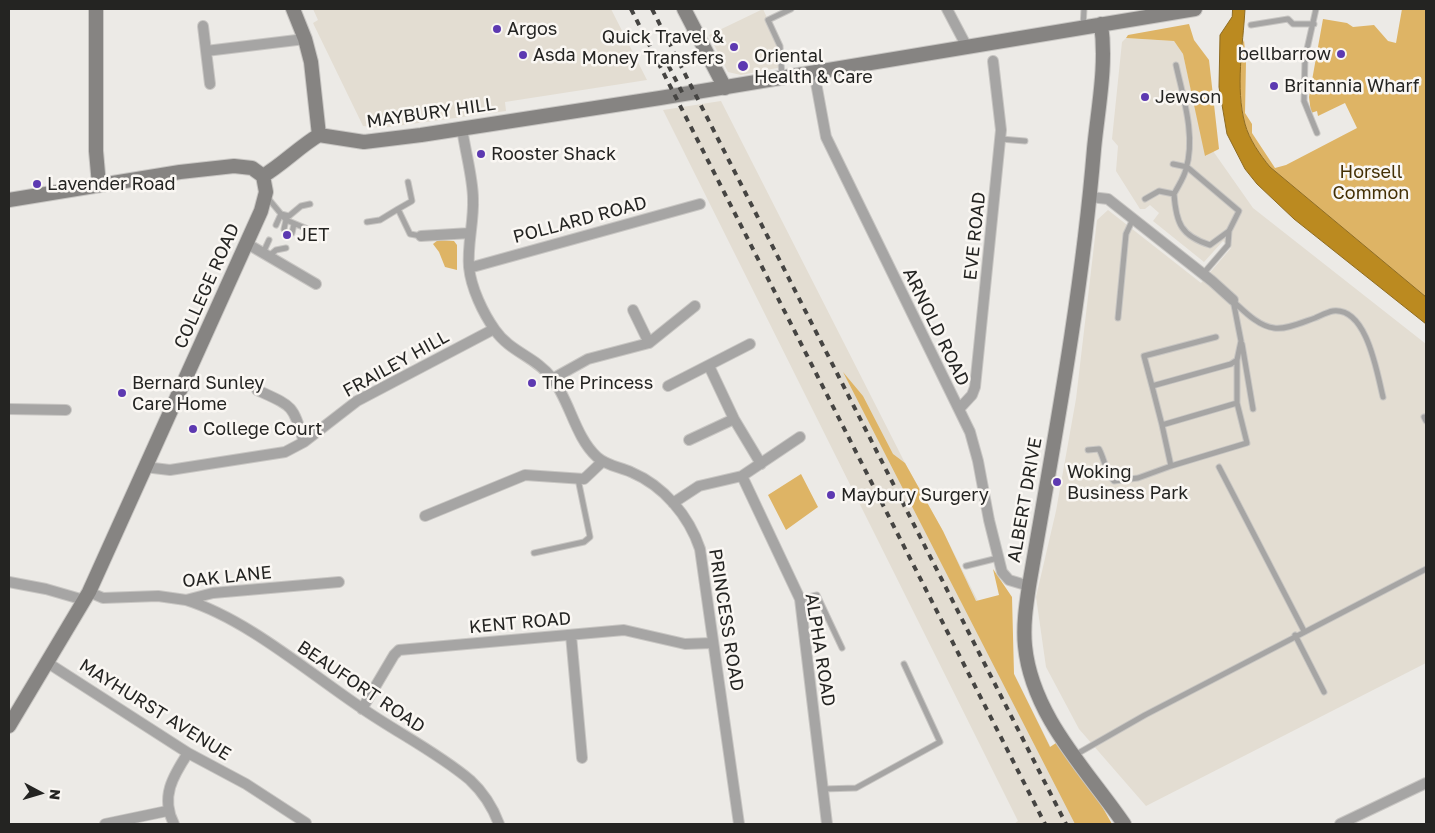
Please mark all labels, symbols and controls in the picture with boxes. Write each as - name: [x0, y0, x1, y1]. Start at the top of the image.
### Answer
- place label: Argos: [507, 18, 557, 40]
- marker: Argos: [491, 23, 503, 35]
- place label: Quick Travel & Money Transfers: [581, 26, 724, 68]
- marker: Quick Travel & Money Transfers: [728, 41, 740, 53]
- place label: bellbarrow: [1238, 43, 1331, 65]
- place label: Asda: [533, 44, 576, 66]
- place label: Oriental Health & Care: [754, 45, 873, 88]
- marker: bellbarrow: [1335, 48, 1347, 60]
- marker: Asda: [517, 49, 529, 61]
- marker: Oriental Health & Care: [736, 59, 750, 73]
- place label: Britannia Wharf: [1284, 75, 1419, 97]
- marker: Britannia Wharf: [1268, 80, 1280, 92]
- place label: Jewson: [1155, 86, 1221, 108]
- marker: Jewson: [1139, 91, 1151, 103]
- street label: MAYBURY HILL: [365, 93, 497, 133]
- place label: Rooster Shack: [491, 143, 616, 165]
- marker: Rooster Shack: [475, 148, 487, 160]
- park label: Horsell Common: [1333, 161, 1409, 203]
- place label: Lavender Road: [47, 173, 176, 195]
- marker: Lavender Road: [31, 178, 43, 190]
- street label: EVE ROAD: [960, 191, 990, 281]
- street label: POLLARD ROAD: [511, 192, 649, 248]
- street label: COLLEGE ROAD: [170, 220, 244, 352]
- place label: JET: [297, 224, 329, 246]
- marker: JET: [281, 229, 293, 241]
- street label: ARNOLD ROAD: [898, 265, 974, 389]
- street label: FRAILEY HILL: [339, 326, 453, 402]
- place label: Bernard Sunley Care Home: [132, 372, 264, 414]
- place label: The Princess: [542, 372, 653, 394]
- marker: The Princess: [526, 377, 538, 389]
- marker: Bernard Sunley Care Home: [116, 387, 128, 399]
- place label: College Court: [203, 418, 322, 440]
- marker: College Court: [187, 423, 199, 435]
- street label: ALBERT DRIVE: [1003, 436, 1047, 564]
- place label: Woking Business Park: [1067, 461, 1188, 504]
- marker: Woking Business Park: [1051, 476, 1063, 488]
- place label: Maybury Surgery: [841, 484, 989, 506]
- marker: Maybury Surgery: [825, 489, 837, 501]
- street label: PRINCESS ROAD: [704, 547, 748, 693]
- street label: OAK LANE: [181, 562, 273, 592]
- street label: ALPHA ROAD: [800, 592, 840, 708]
- street label: KENT ROAD: [468, 608, 572, 638]
- street label: BEAUFORT ROAD: [293, 636, 429, 738]
- street label: MAYHURST AVENUE: [75, 655, 235, 765]
- north arrow: [15, 768, 65, 818]
- text: N: [46, 788, 64, 801]

